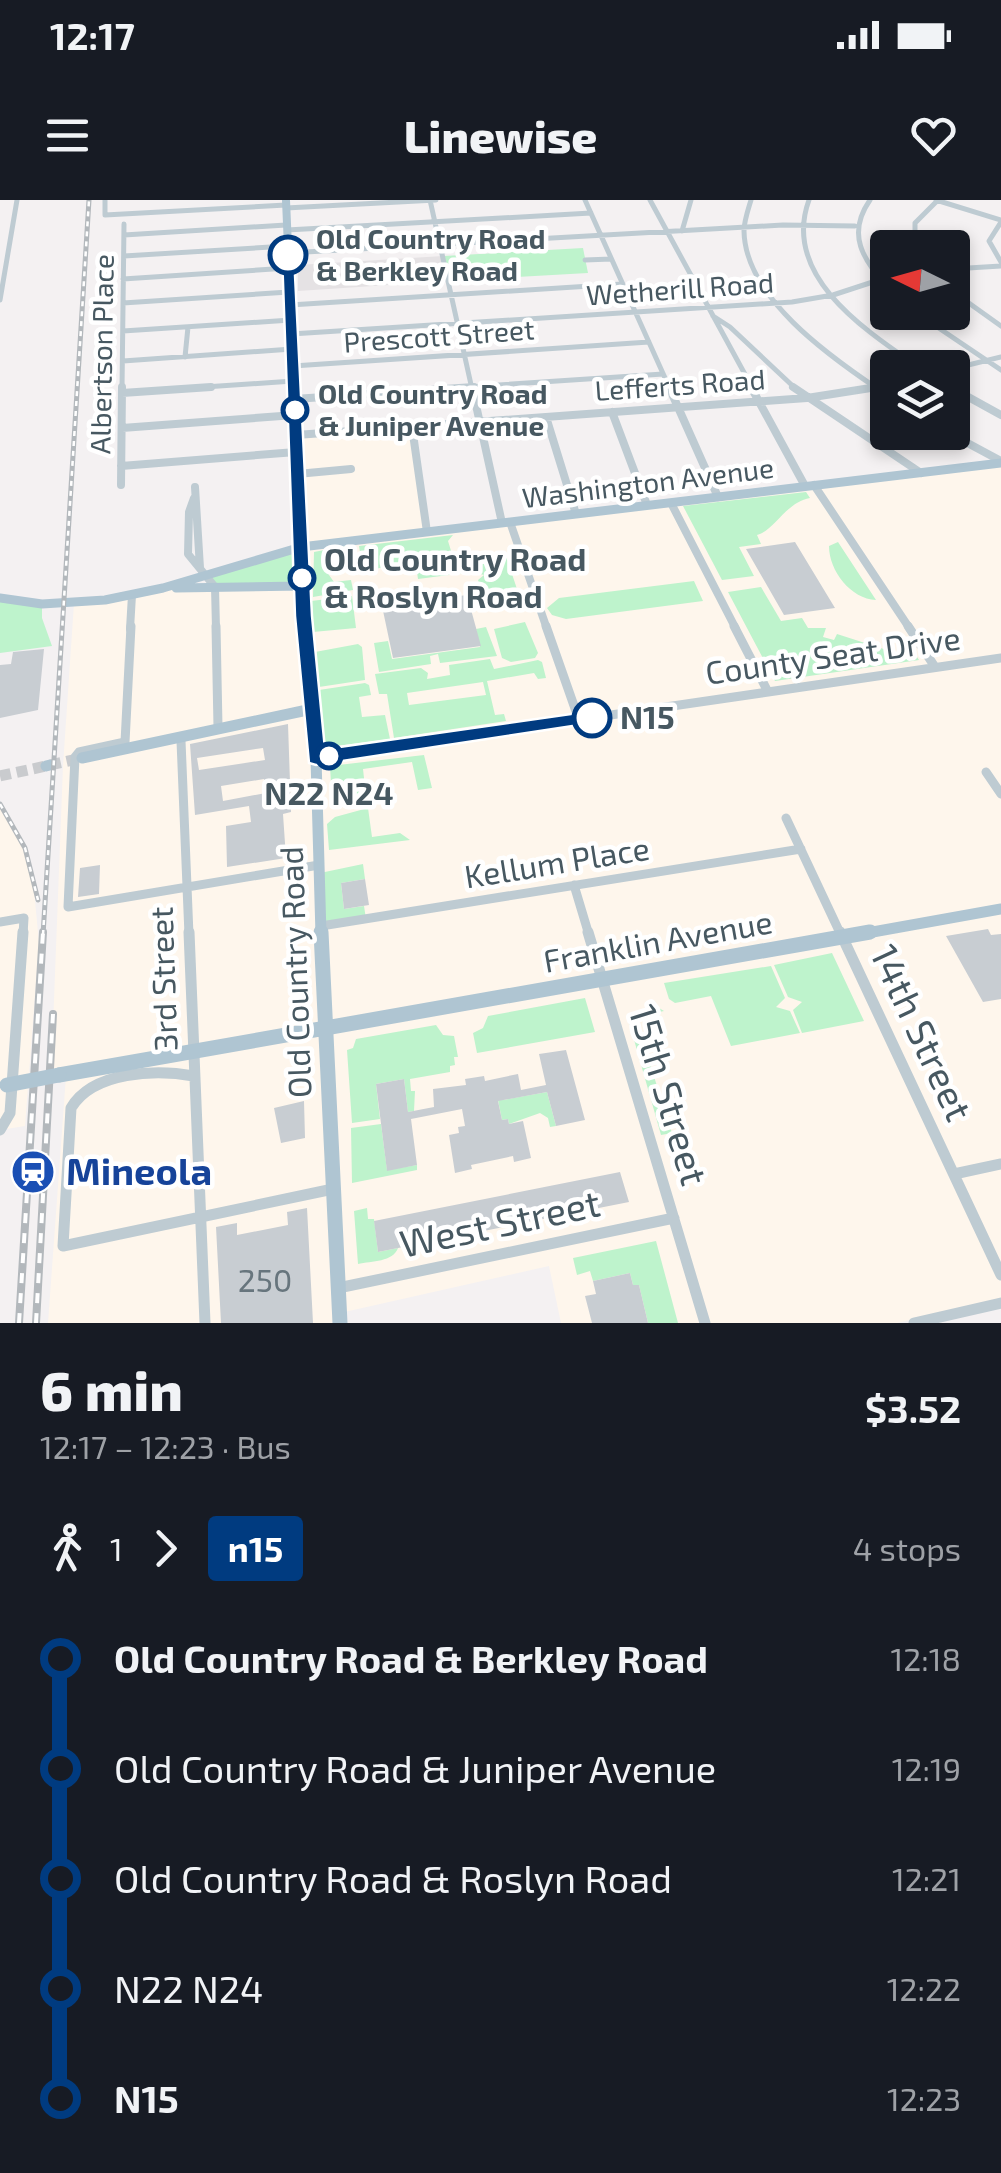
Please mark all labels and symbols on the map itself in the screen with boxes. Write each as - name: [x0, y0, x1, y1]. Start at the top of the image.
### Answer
- place label: Old Country Road & Berkley Road: [316, 221, 546, 287]
- north arrow: [870, 230, 970, 330]
- marker: Old Country Road & Berkley Road: [269, 236, 307, 274]
- street label: Albertson Place: [82, 254, 120, 454]
- street label: Wetherill Road: [585, 264, 775, 312]
- street label: Prescott Street: [342, 311, 536, 359]
- street label: Lefferts Road: [593, 361, 766, 407]
- place label: Old Country Road & Juniper Avenue: [318, 376, 548, 442]
- marker: Old Country Road & Juniper Avenue: [282, 397, 308, 423]
- street label: Washington Avenue: [520, 450, 776, 514]
- place label: Old Country Road & Roslyn Road: [324, 539, 586, 615]
- marker: Old Country Road & Roslyn Road: [289, 565, 315, 591]
- street label: County Seat Drive: [703, 617, 963, 691]
- place label: N15: [620, 697, 675, 735]
- marker: N15: [573, 699, 611, 737]
- marker: N22 N24: [316, 743, 342, 769]
- place label: N22 N24: [264, 773, 394, 811]
- street label: Kellum Place: [462, 828, 652, 894]
- street label: Old Country Road: [271, 846, 317, 1098]
- street label: Franklin Avenue: [540, 901, 775, 979]
- street label: 3rd Street: [140, 906, 184, 1052]
- street label: 14th Street: [862, 937, 984, 1128]
- street label: 15th Street: [621, 999, 719, 1190]
- place label: Mineola: [66, 1147, 212, 1193]
- station icon: Mineola: [10, 1149, 56, 1195]
- street label: West Street: [395, 1178, 604, 1266]
- house number: 250: [238, 1260, 292, 1298]

